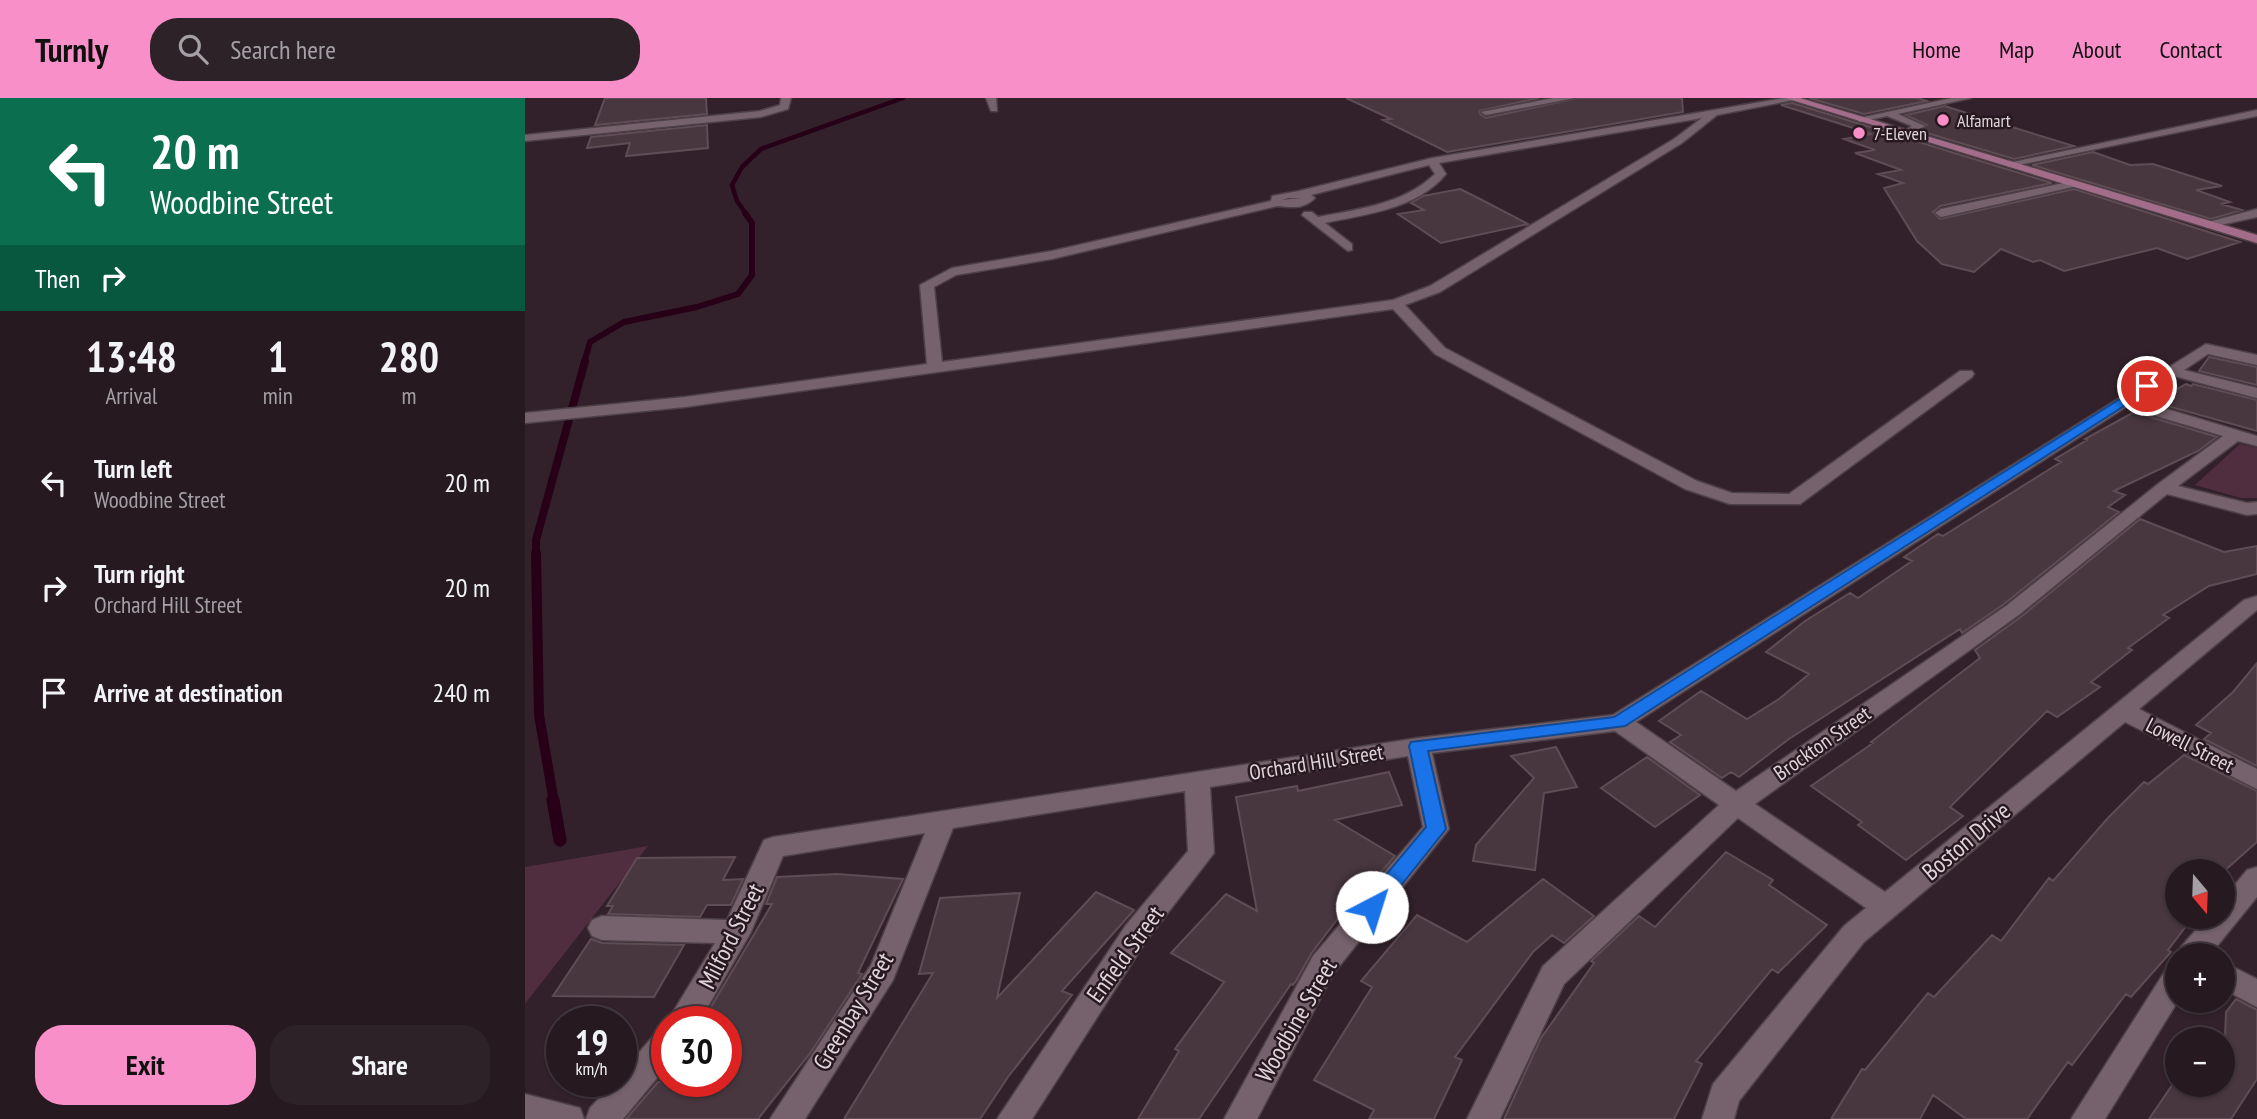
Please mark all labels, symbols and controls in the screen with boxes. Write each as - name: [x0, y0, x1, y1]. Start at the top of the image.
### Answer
- search box: [150, 18, 640, 81]
- text: Turnly: [35, 28, 108, 71]
- icon: search: [174, 30, 212, 68]
- text: Search here: [230, 33, 336, 66]
- text: Home: [1912, 34, 1961, 65]
- text: Map: [1999, 34, 2034, 65]
- text: About: [2072, 34, 2121, 65]
- text: Contact: [2159, 34, 2222, 65]
- place label: Alfamart: [1957, 109, 2011, 132]
- marker: Alfamart: [1935, 112, 1951, 128]
- text: 20 m: [150, 119, 239, 183]
- place label: 7-Eleven: [1873, 122, 1927, 145]
- marker: 7-Eleven: [1851, 125, 1867, 141]
- icon: left: [35, 126, 126, 217]
- text: Woodbine Street: [150, 181, 333, 223]
- icon: right: [94, 259, 132, 297]
- text: Then: [35, 262, 80, 295]
- text: 13:48: [86, 329, 177, 384]
- text: 1: [268, 329, 288, 384]
- text: 280: [379, 329, 439, 384]
- pin: [2117, 356, 2177, 416]
- icon: arrive: [2128, 367, 2166, 405]
- text: Arrival: [105, 381, 157, 410]
- text: min: [263, 381, 293, 410]
- text: m: [401, 381, 416, 410]
- text: Turn left: [94, 452, 172, 485]
- icon: left: [35, 464, 73, 502]
- text: 20 m: [444, 466, 490, 499]
- text: Woodbine Street: [94, 485, 226, 514]
- text: Turn right: [94, 557, 185, 590]
- icon: right: [35, 569, 73, 607]
- text: 20 m: [444, 571, 490, 604]
- text: Orchard Hill Street: [94, 590, 242, 619]
- icon: arrive: [35, 674, 73, 712]
- text: Arrive at destination: [94, 676, 283, 709]
- text: 240 m: [432, 676, 490, 709]
- street label: Brockton Street: [1768, 700, 1876, 786]
- street label: Lowell Street: [2141, 711, 2239, 779]
- street label: Orchard Hill Street: [1247, 738, 1385, 786]
- street label: Boston Drive: [1916, 795, 2016, 887]
- north arrow: [2165, 859, 2235, 929]
- map controls: [2165, 859, 2235, 1097]
- position arrow: [1335, 870, 1409, 944]
- street label: Milford Street: [691, 878, 771, 994]
- street label: Enfield Street: [1080, 899, 1171, 1008]
- button: +: [2165, 943, 2235, 1013]
- street label: Greenbay Street: [806, 946, 900, 1075]
- street label: Woodbine Street: [1248, 952, 1344, 1087]
- speed limit sign: 30: [651, 1006, 742, 1097]
- text: 19: [575, 1019, 608, 1065]
- button: Exit: [35, 1025, 256, 1105]
- button: Share: [270, 1025, 490, 1105]
- button: −: [2165, 1027, 2235, 1097]
- text: km/h: [576, 1057, 607, 1080]

